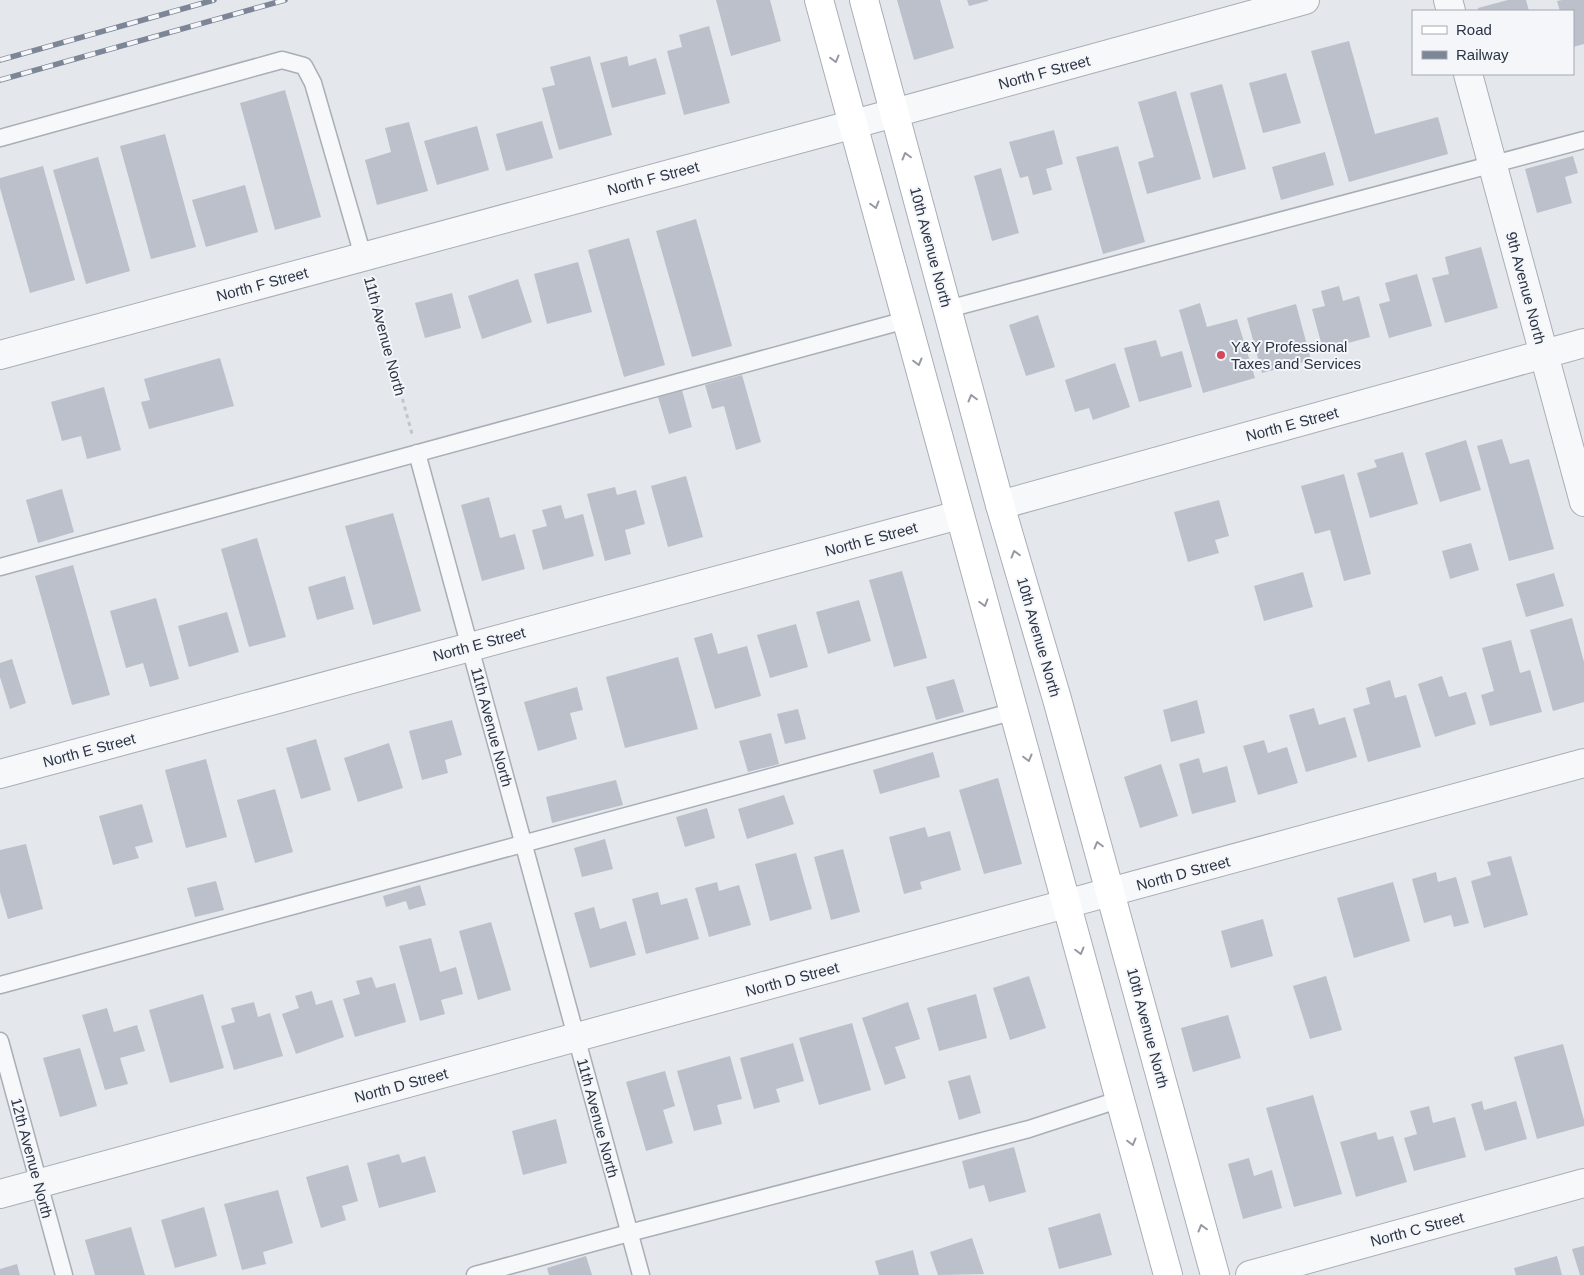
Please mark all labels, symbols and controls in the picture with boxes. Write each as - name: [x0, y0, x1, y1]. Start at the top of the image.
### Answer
- legend: [1412, 10, 1574, 75]
- text: Road: [1456, 21, 1492, 38]
- text: Railway: [1456, 46, 1509, 63]
- street label: North F Street: [996, 51, 1092, 92]
- one-way arrow: [829, 55, 840, 63]
- one-way arrow: [902, 153, 912, 161]
- street label: North F Street: [605, 157, 701, 198]
- street label: 10th Avenue North: [907, 185, 955, 309]
- one-way arrow: [869, 201, 880, 210]
- street label: 9th Avenue North: [1503, 230, 1549, 346]
- street label: North F Street: [214, 263, 310, 304]
- street label: 11th Avenue North: [361, 274, 409, 398]
- place label: Y&Y Professional Taxes and Services: [1231, 338, 1361, 372]
- marker: Y&Y Professional Taxes and Services: [1215, 349, 1227, 361]
- one-way arrow: [912, 358, 923, 366]
- one-way arrow: [967, 394, 977, 402]
- street label: North E Street: [1244, 403, 1341, 445]
- street label: North E Street: [823, 518, 920, 560]
- one-way arrow: [1010, 550, 1021, 559]
- street label: 10th Avenue North: [1014, 575, 1064, 699]
- one-way arrow: [979, 598, 989, 607]
- street label: North E Street: [431, 623, 528, 665]
- street label: 11th Avenue North: [468, 665, 516, 789]
- street label: North E Street: [41, 729, 138, 771]
- one-way arrow: [1022, 753, 1032, 762]
- one-way arrow: [1093, 842, 1103, 850]
- street label: North D Street: [1134, 852, 1232, 894]
- one-way arrow: [1075, 946, 1085, 955]
- street label: North D Street: [743, 958, 841, 1000]
- street label: 10th Avenue North: [1124, 966, 1172, 1090]
- street label: 11th Avenue North: [574, 1056, 622, 1180]
- street label: North D Street: [352, 1064, 450, 1106]
- street label: 12th Avenue North: [8, 1096, 56, 1220]
- one-way arrow: [1126, 1137, 1137, 1146]
- street label: North C Street: [1368, 1208, 1466, 1250]
- one-way arrow: [1197, 1223, 1208, 1232]

